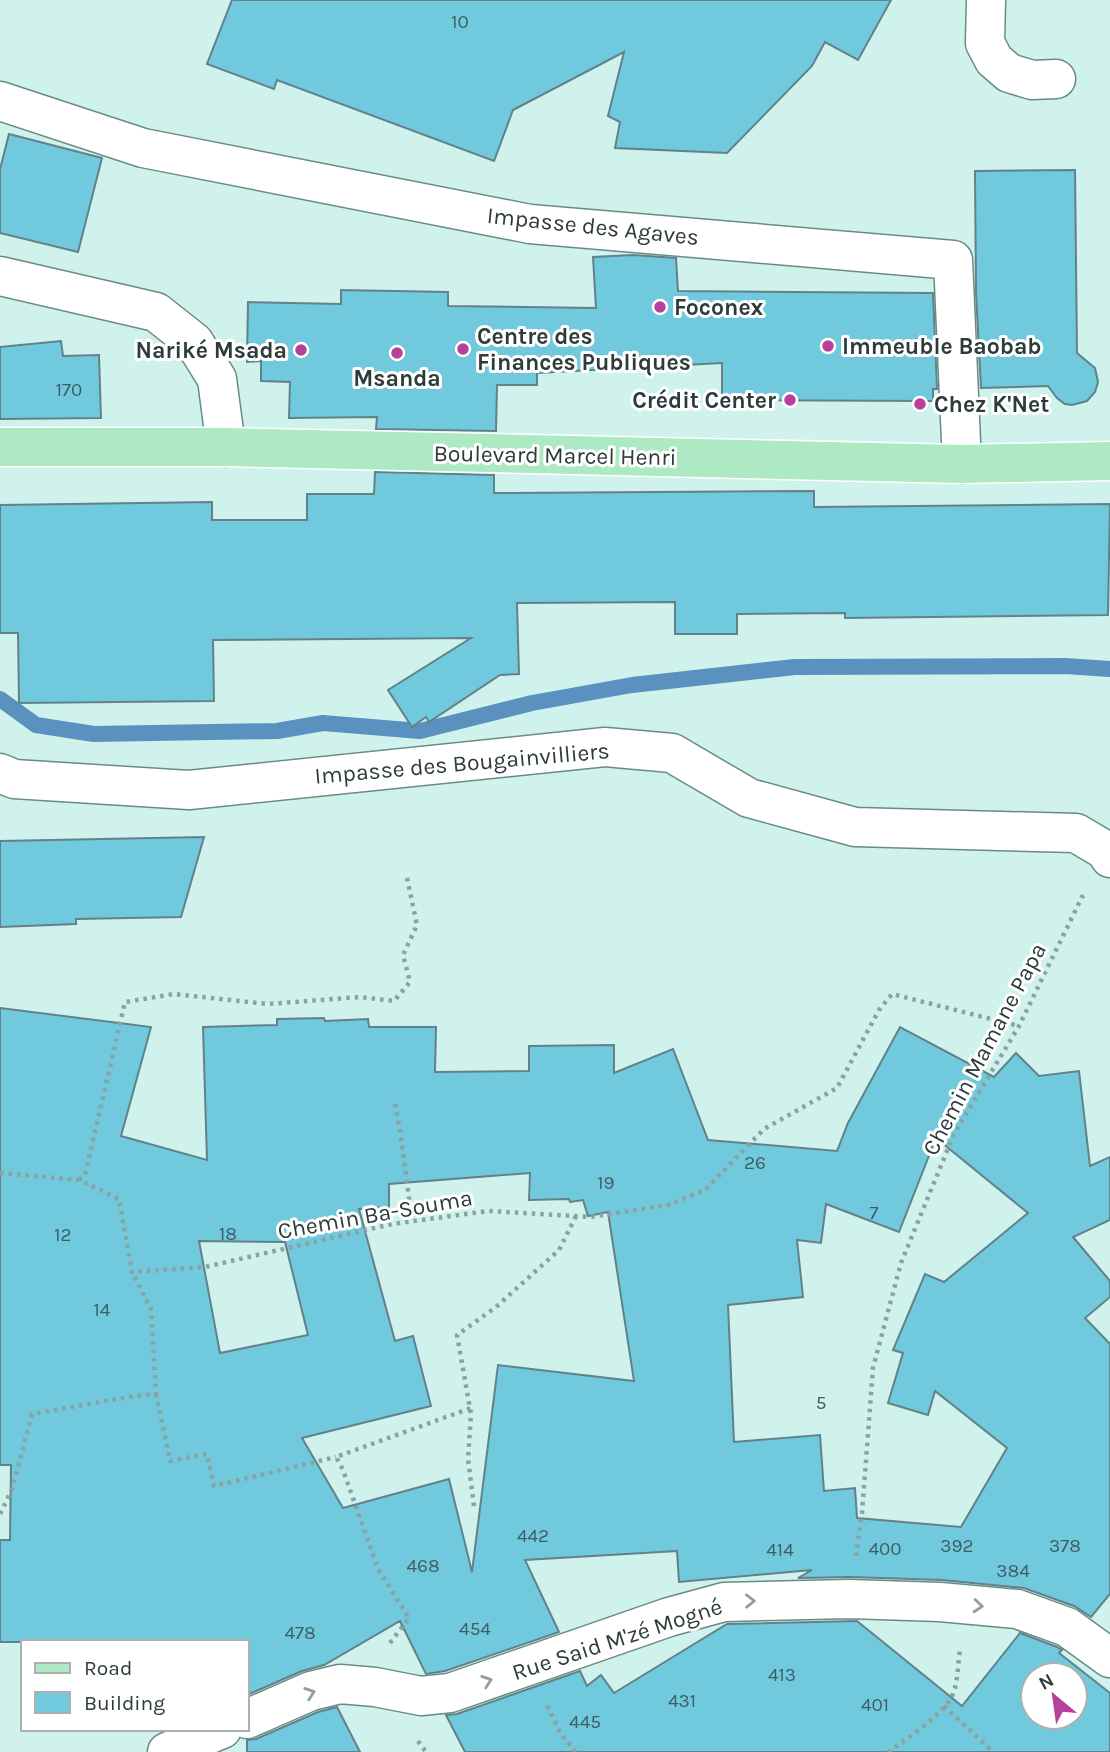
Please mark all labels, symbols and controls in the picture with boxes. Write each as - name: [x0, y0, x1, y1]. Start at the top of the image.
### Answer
- house number: 10: [451, 11, 469, 33]
- street label: Impasse des Agaves: [486, 202, 700, 251]
- place label: Foconex: [674, 294, 764, 321]
- marker: Foconex: [652, 299, 668, 315]
- place label: Centre des Finances Publiques: [477, 323, 691, 376]
- place label: Immeuble Baobab: [842, 333, 1041, 360]
- place label: Nariké Msada: [136, 337, 287, 364]
- marker: Immeuble Baobab: [820, 338, 836, 354]
- marker: Centre des Finances Publiques: [455, 341, 471, 357]
- marker: Nariké Msada: [293, 342, 309, 358]
- marker: Msanda: [389, 345, 405, 361]
- place label: Msanda: [353, 365, 441, 392]
- house number: 170: [56, 379, 82, 401]
- place label: Crédit Center: [632, 387, 776, 414]
- place label: Chez K'Net: [934, 391, 1049, 418]
- marker: Crédit Center: [782, 392, 798, 408]
- marker: Chez K'Net: [912, 396, 928, 412]
- street label: Boulevard Marcel Henri: [433, 440, 677, 471]
- street label: Impasse des Bougainvilliers: [313, 737, 611, 790]
- street label: Chemin Mamane Papa: [917, 938, 1052, 1160]
- house number: 26: [744, 1152, 766, 1174]
- house number: 19: [597, 1172, 615, 1194]
- street label: Chemin Ba-Souma: [276, 1184, 474, 1245]
- house number: 7: [870, 1202, 879, 1224]
- house number: 18: [219, 1223, 237, 1245]
- house number: 12: [54, 1224, 72, 1246]
- house number: 14: [94, 1299, 111, 1321]
- house number: 5: [816, 1392, 826, 1414]
- house number: 442: [517, 1525, 549, 1547]
- house number: 392: [940, 1535, 974, 1557]
- house number: 378: [1049, 1535, 1081, 1557]
- house number: 400: [868, 1538, 902, 1560]
- house number: 414: [766, 1539, 794, 1561]
- house number: 468: [406, 1555, 440, 1577]
- house number: 384: [996, 1560, 1030, 1582]
- street label: Rue Said M'zé Mogné: [509, 1593, 726, 1686]
- one-way arrow: [746, 1593, 756, 1609]
- one-way arrow: [972, 1598, 983, 1613]
- house number: 454: [459, 1618, 491, 1640]
- house number: 478: [284, 1622, 316, 1644]
- legend: [21, 1640, 248, 1731]
- text: Road: [84, 1656, 132, 1680]
- north arrow: [1019, 1661, 1089, 1731]
- house number: 413: [768, 1664, 796, 1686]
- text: N: [1035, 1669, 1058, 1695]
- one-way arrow: [480, 1675, 492, 1689]
- one-way arrow: [303, 1687, 315, 1701]
- house number: 431: [668, 1690, 696, 1712]
- text: Building: [84, 1691, 165, 1715]
- house number: 401: [861, 1694, 889, 1716]
- house number: 445: [569, 1711, 601, 1733]

